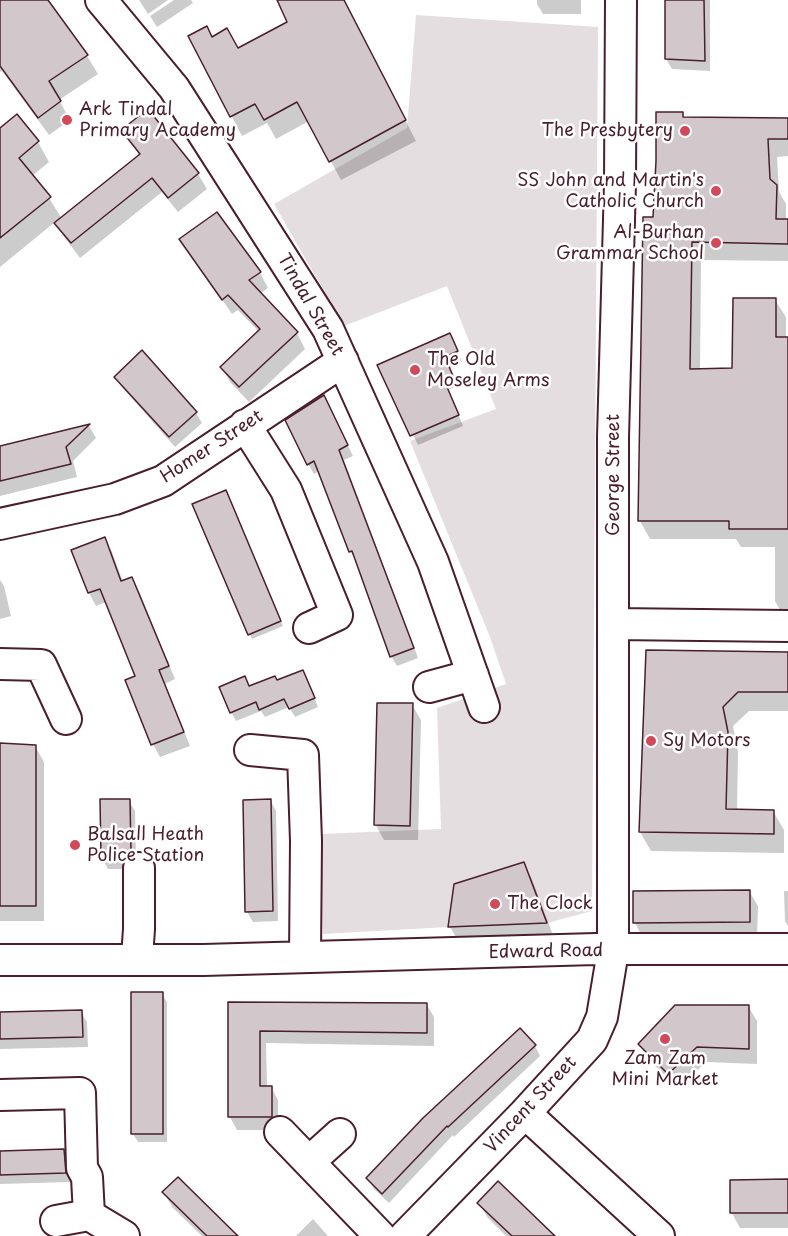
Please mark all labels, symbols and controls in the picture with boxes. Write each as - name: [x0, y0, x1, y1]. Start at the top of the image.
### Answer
- place label: Ark Tindal Primary Academy: [79, 99, 236, 142]
- marker: Ark Tindal Primary Academy: [60, 113, 74, 127]
- place label: The Presbytery: [542, 120, 673, 142]
- marker: The Presbytery: [678, 124, 692, 138]
- place label: SS John and Martin's Catholic Church: [517, 170, 704, 213]
- marker: SS John and Martin's Catholic Church: [709, 184, 723, 198]
- place label: Al-Burhan Grammar School: [556, 222, 704, 264]
- marker: Al-Burhan Grammar School: [709, 236, 723, 250]
- street label: Tindal Street: [272, 250, 348, 360]
- place label: The Old Moseley Arms: [427, 349, 549, 392]
- marker: The Old Moseley Arms: [408, 363, 422, 377]
- street label: Homer Street: [157, 406, 267, 488]
- street label: George Street: [603, 414, 625, 536]
- place label: Sy Motors: [663, 730, 750, 752]
- marker: Sy Motors: [644, 734, 658, 748]
- place label: Balsall Heath Police Station: [87, 824, 204, 866]
- marker: Balsall Heath Police Station: [68, 838, 82, 852]
- place label: The Clock: [507, 893, 593, 915]
- marker: The Clock: [488, 897, 502, 911]
- street label: Edward Road: [489, 940, 603, 964]
- marker: Zam Zam Mini Market: [658, 1032, 672, 1046]
- place label: Zam Zam Mini Market: [612, 1048, 718, 1090]
- street label: Vincent Street: [481, 1052, 581, 1158]

